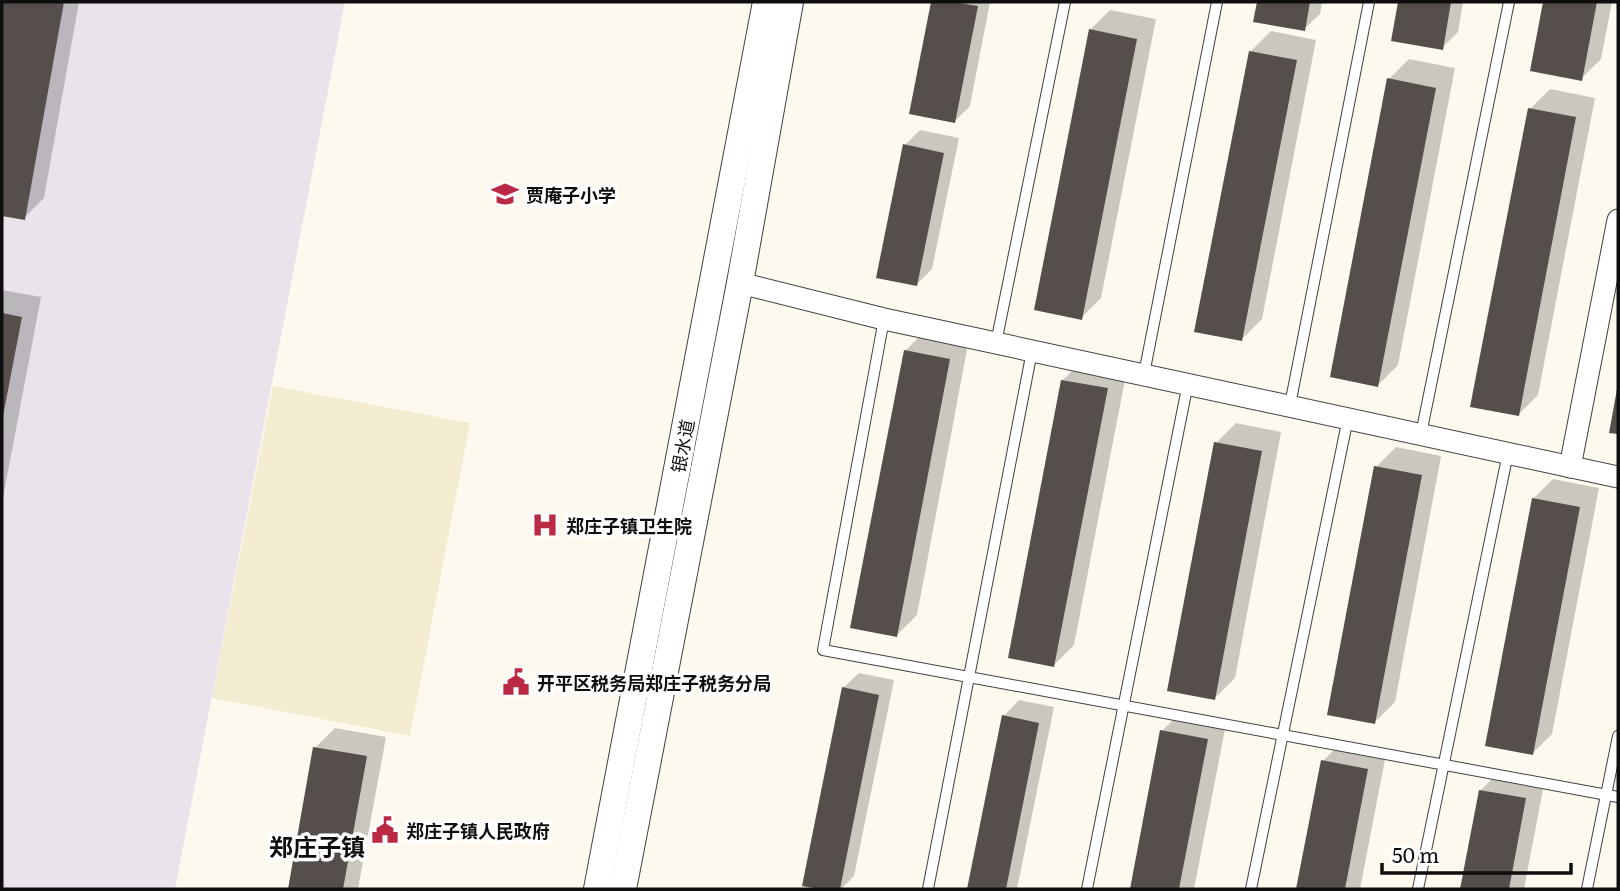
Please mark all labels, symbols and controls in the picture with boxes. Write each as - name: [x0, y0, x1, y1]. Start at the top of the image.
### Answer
- school or university icon: 贾庵子小学: [490, 179, 520, 209]
- place label: 贾庵子小学: [526, 181, 616, 208]
- street label: 银水道: [664, 417, 700, 475]
- hospital icon: 郑庄子镇卫生院: [530, 510, 560, 540]
- place label: 郑庄子镇卫生院: [566, 512, 692, 539]
- public building icon: 开平区税务局郑庄子税务分局: [501, 667, 531, 697]
- place label: 开平区税务局郑庄子税务分局: [537, 669, 771, 696]
- public building icon: 郑庄子镇人民政府: [370, 815, 400, 845]
- place label: 郑庄子镇人民政府: [406, 817, 550, 844]
- district label: 郑庄子镇: [269, 828, 365, 863]
- scale bar: [1382, 832, 1571, 876]
- text: 50 m: [1392, 838, 1439, 869]

